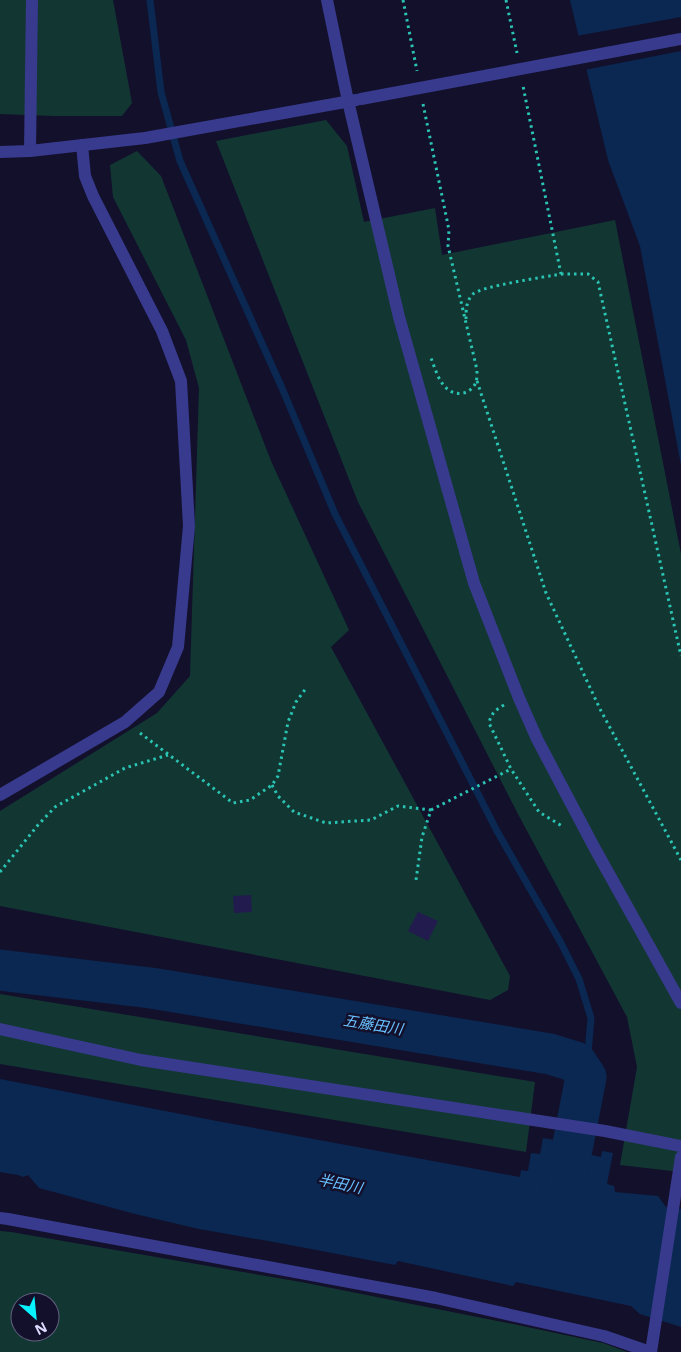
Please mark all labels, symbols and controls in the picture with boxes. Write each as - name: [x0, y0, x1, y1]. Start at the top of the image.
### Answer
- water label: 五藤田川: [342, 1009, 406, 1039]
- water label: 半田川: [316, 1169, 366, 1198]
- north arrow: [10, 1292, 60, 1342]
- text: N: [32, 1318, 51, 1340]

